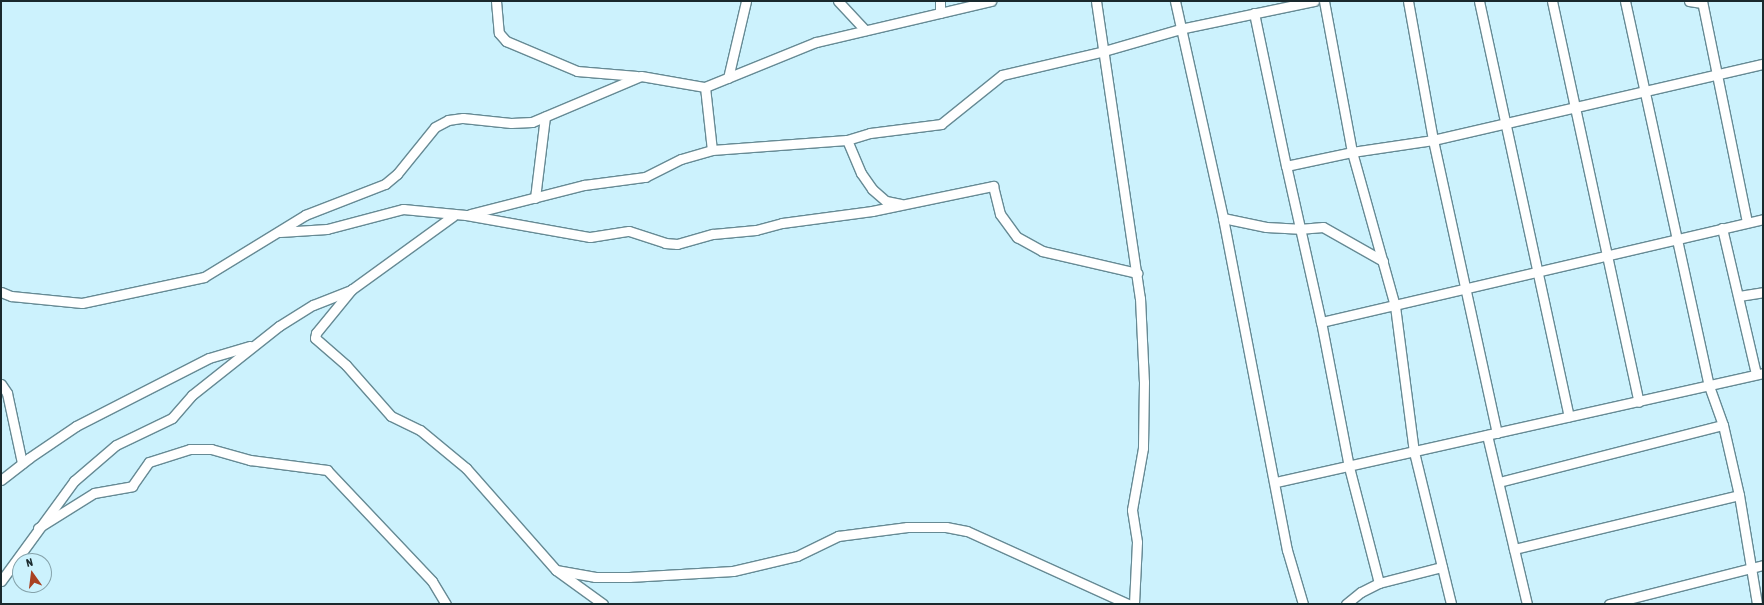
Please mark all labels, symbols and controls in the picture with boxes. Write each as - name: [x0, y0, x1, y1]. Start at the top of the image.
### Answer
- north arrow: [12, 553, 52, 593]
- text: N: [25, 556, 34, 569]

